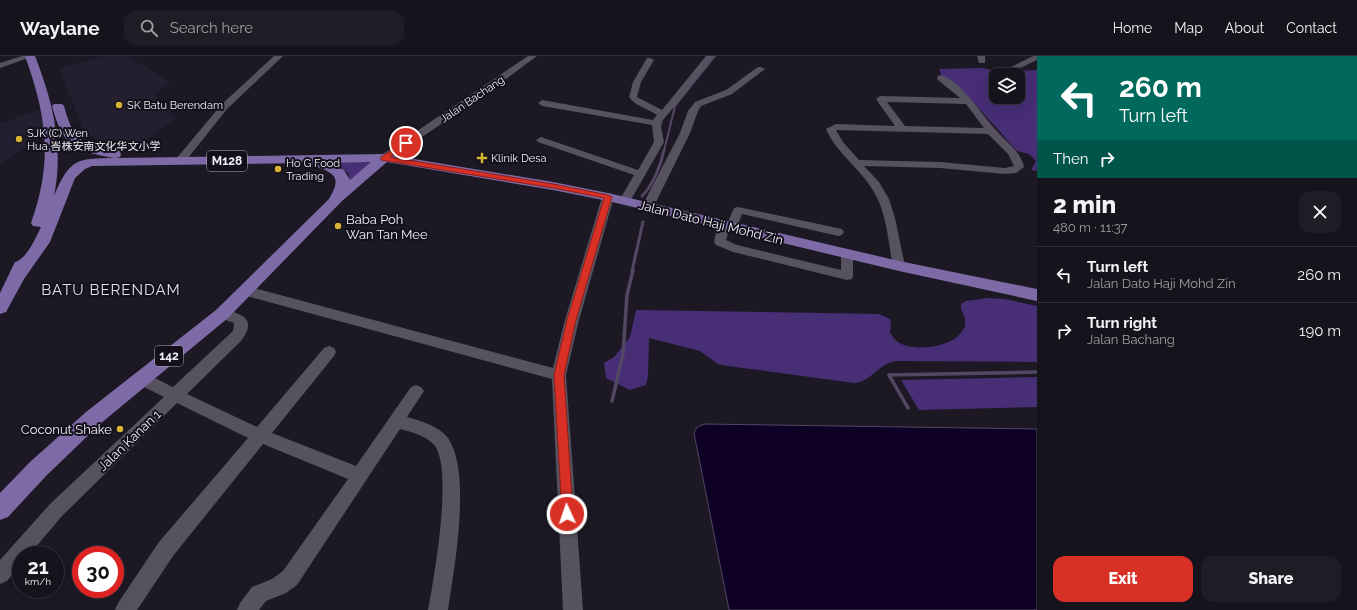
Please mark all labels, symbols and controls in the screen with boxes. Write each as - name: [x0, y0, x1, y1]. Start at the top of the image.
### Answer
- search box: [124, 10, 404, 46]
- text: Waylane: [20, 17, 100, 39]
- icon: search: [138, 17, 160, 39]
- text: Search here: [170, 19, 253, 37]
- text: Home: [1113, 20, 1152, 36]
- text: Map: [1174, 20, 1203, 36]
- text: About: [1225, 20, 1264, 36]
- text: Contact: [1286, 20, 1337, 36]
- map controls: [989, 68, 1025, 104]
- button: layers: [989, 68, 1025, 104]
- text: 260 m: [1119, 71, 1202, 104]
- icon: left: [1053, 72, 1105, 124]
- street label: Jalan Bachang: [438, 73, 507, 126]
- place label: SK Batu Berendam: [127, 99, 223, 112]
- marker: SK Batu Berendam: [114, 100, 124, 110]
- text: Turn left: [1119, 105, 1188, 126]
- pin: [389, 126, 423, 160]
- place label: SJK (C) Wen Hua 峇株安南文化华文小学: [27, 127, 160, 153]
- icon: arrive: [395, 132, 417, 154]
- marker: SJK (C) Wen Hua 峇株安南文化华文小学: [14, 134, 24, 144]
- icon: right: [1096, 148, 1118, 170]
- text: Then: [1053, 150, 1088, 168]
- road number: M128: [207, 151, 247, 171]
- marker: Klinik Desa: [476, 152, 488, 164]
- place label: Klinik Desa: [491, 152, 547, 165]
- place label: Ho G Food Trading: [286, 157, 340, 183]
- marker: Ho G Food Trading: [273, 164, 283, 174]
- text: 2 min: [1053, 190, 1116, 219]
- button: close: [1299, 191, 1341, 233]
- street label: Jalan Dato Haji Mohd Zin: [637, 197, 785, 248]
- place label: Baba Poh Wan Tan Mee: [346, 212, 428, 242]
- text: 480 m · 11:37: [1053, 220, 1128, 235]
- marker: Baba Poh Wan Tan Mee: [333, 221, 343, 231]
- text: Turn left: [1087, 258, 1148, 276]
- icon: left: [1053, 264, 1075, 286]
- text: 260 m: [1297, 266, 1341, 284]
- text: Jalan Dato Haji Mohd Zin: [1087, 276, 1236, 291]
- district label: BATU BERENDAM: [41, 281, 181, 299]
- text: Turn right: [1087, 314, 1157, 332]
- icon: right: [1053, 320, 1075, 342]
- text: 190 m: [1299, 322, 1341, 340]
- text: Jalan Bachang: [1087, 332, 1175, 347]
- road number: 142: [155, 346, 183, 366]
- street label: Jalan Kanan 1: [95, 406, 164, 474]
- place label: Coconut Shake: [21, 422, 112, 437]
- marker: Coconut Shake: [115, 424, 125, 434]
- position arrow: [546, 493, 588, 535]
- speed limit sign: 30: [72, 546, 124, 598]
- text: 21: [27, 555, 49, 579]
- button: Exit: [1053, 556, 1193, 602]
- button: Share: [1201, 556, 1341, 602]
- text: km/h: [25, 576, 51, 587]

